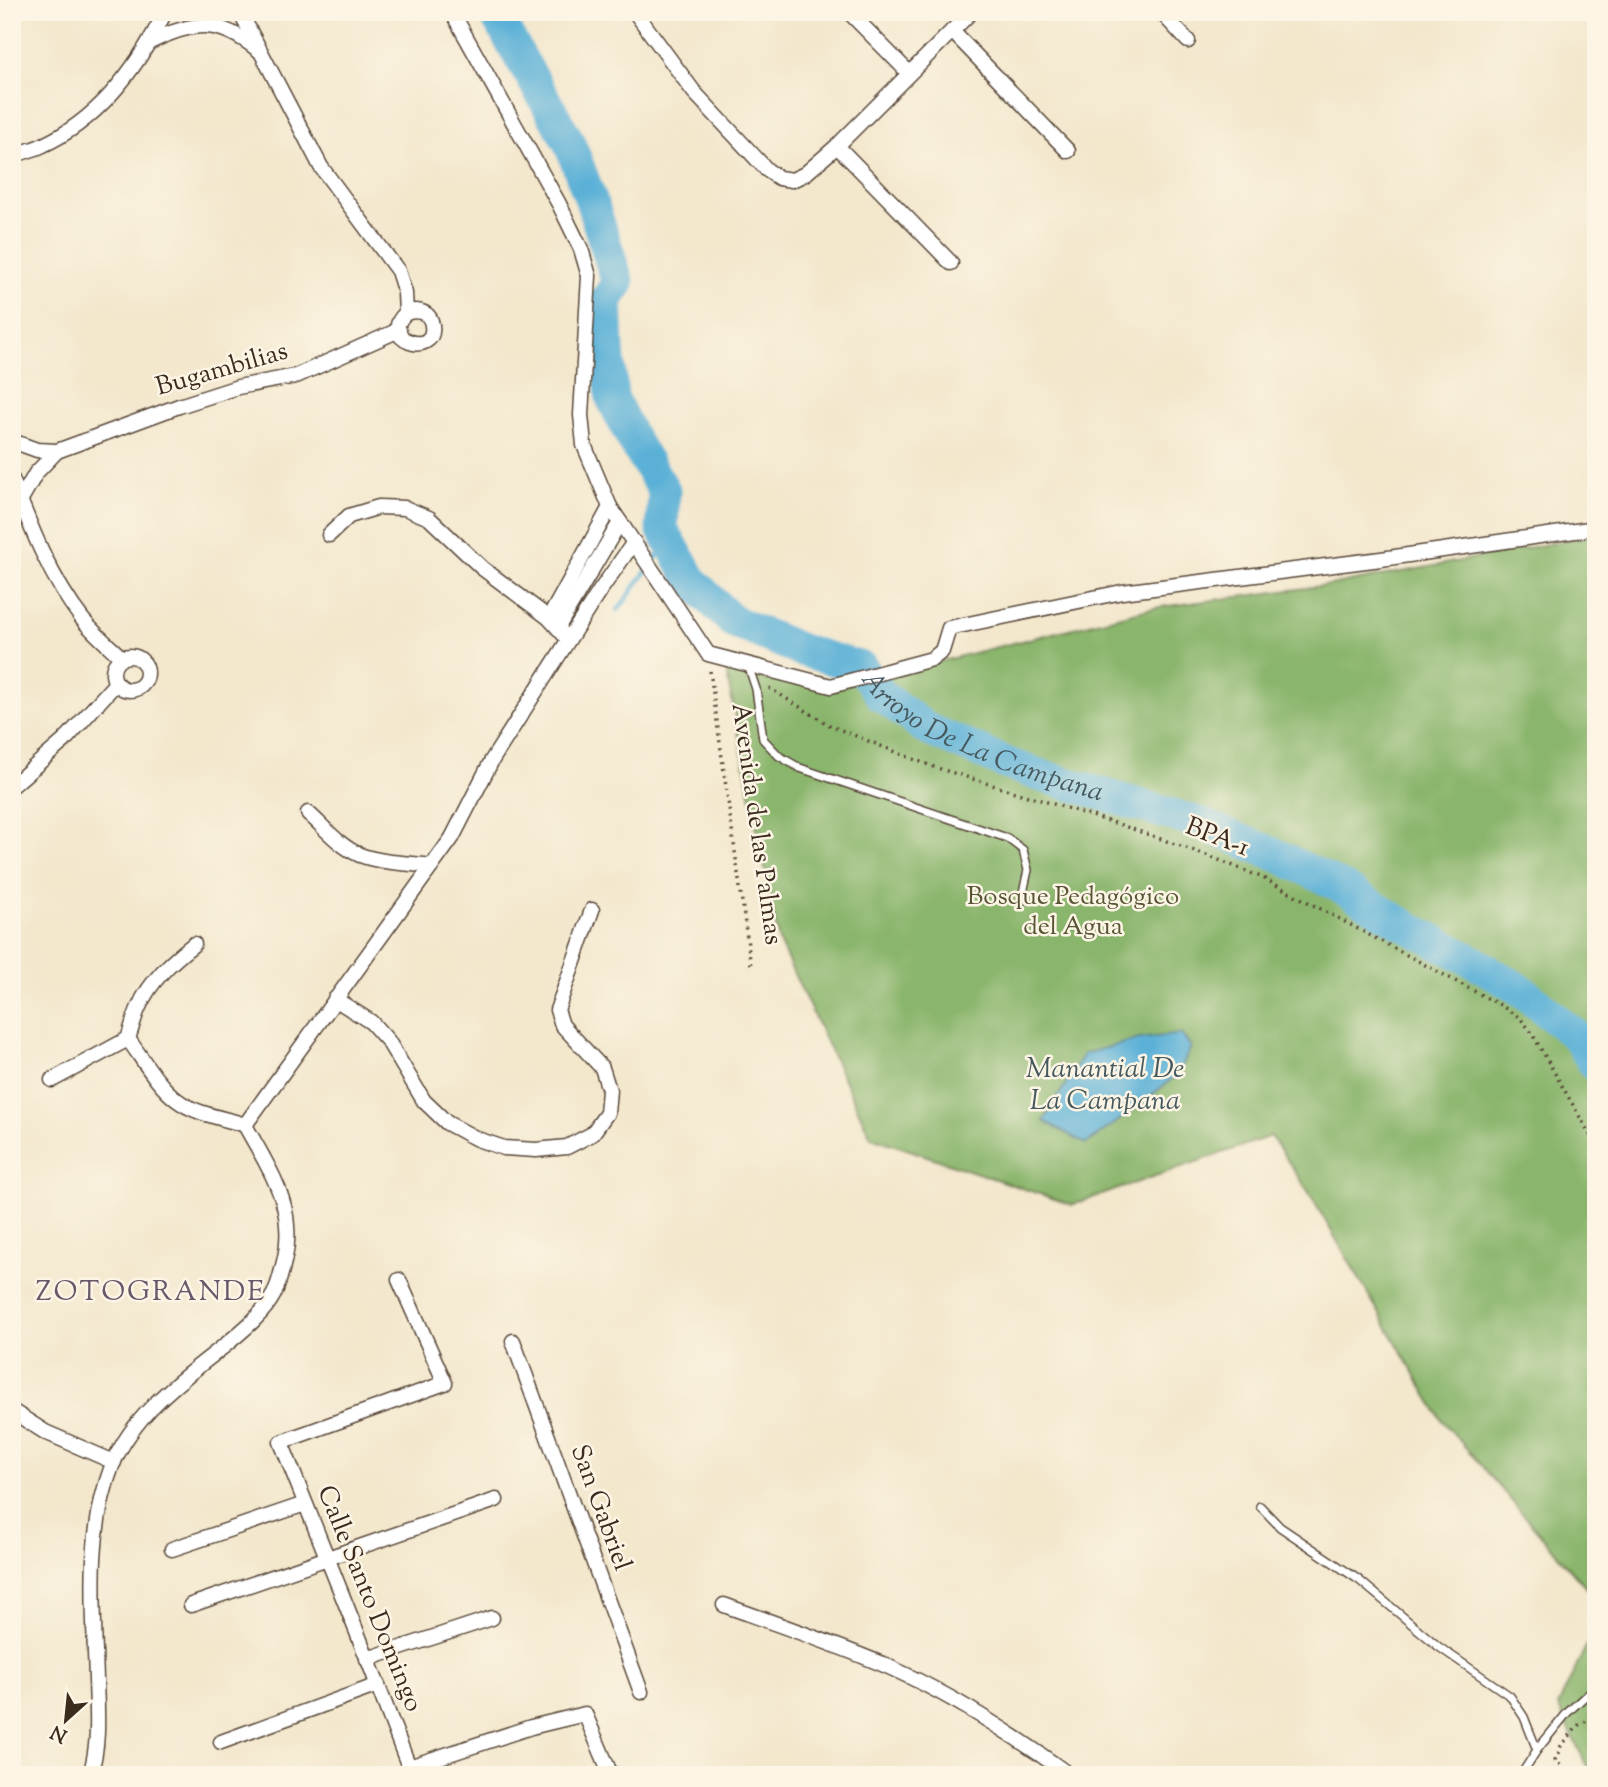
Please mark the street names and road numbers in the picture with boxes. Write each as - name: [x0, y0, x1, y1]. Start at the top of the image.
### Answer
- street label: Bugambilias: [152, 334, 292, 406]
- street label: Avenida de las Palmas: [721, 701, 791, 947]
- street label: BPA-1: [1180, 809, 1255, 867]
- street label: San Gabriel: [560, 1440, 640, 1576]
- street label: Calle Santo Domingo: [307, 1480, 431, 1718]

